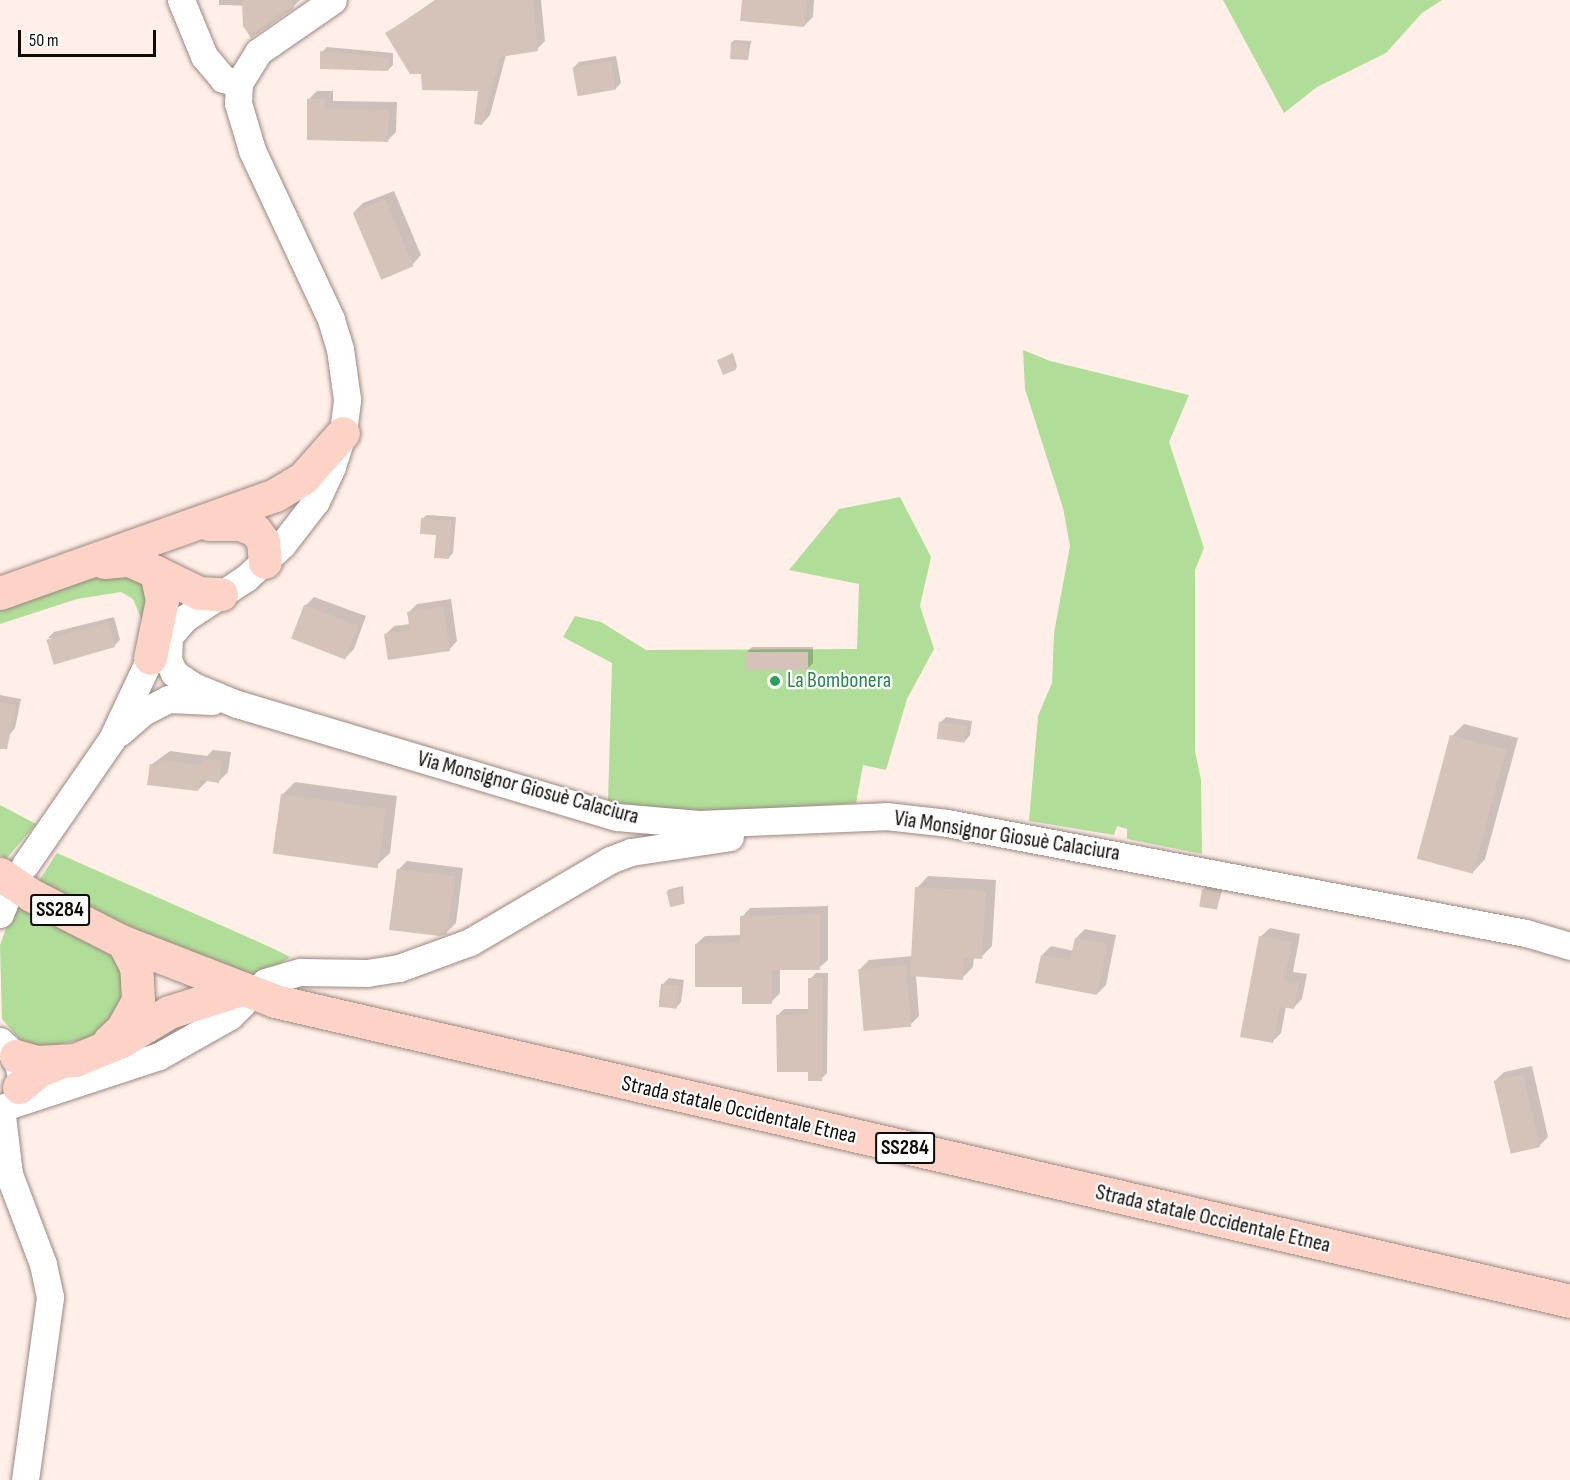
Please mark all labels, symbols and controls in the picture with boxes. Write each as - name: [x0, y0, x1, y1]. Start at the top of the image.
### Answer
- scale bar: [21, 18, 159, 56]
- text: 50 m: [29, 30, 59, 51]
- place label: La Bombonera: [787, 668, 891, 694]
- marker: La Bombonera: [768, 674, 782, 688]
- street label: Via Monsignor Giosuè Calaciura: [414, 746, 642, 830]
- street label: Via Monsignor Giosuè Calaciura: [892, 805, 1122, 867]
- road number: SS284: [30, 892, 90, 928]
- street label: Strada statale Occidentale Etnea: [619, 1070, 859, 1150]
- road number: SS284: [875, 1130, 935, 1166]
- street label: Strada statale Occidentale Etnea: [1093, 1179, 1333, 1259]

